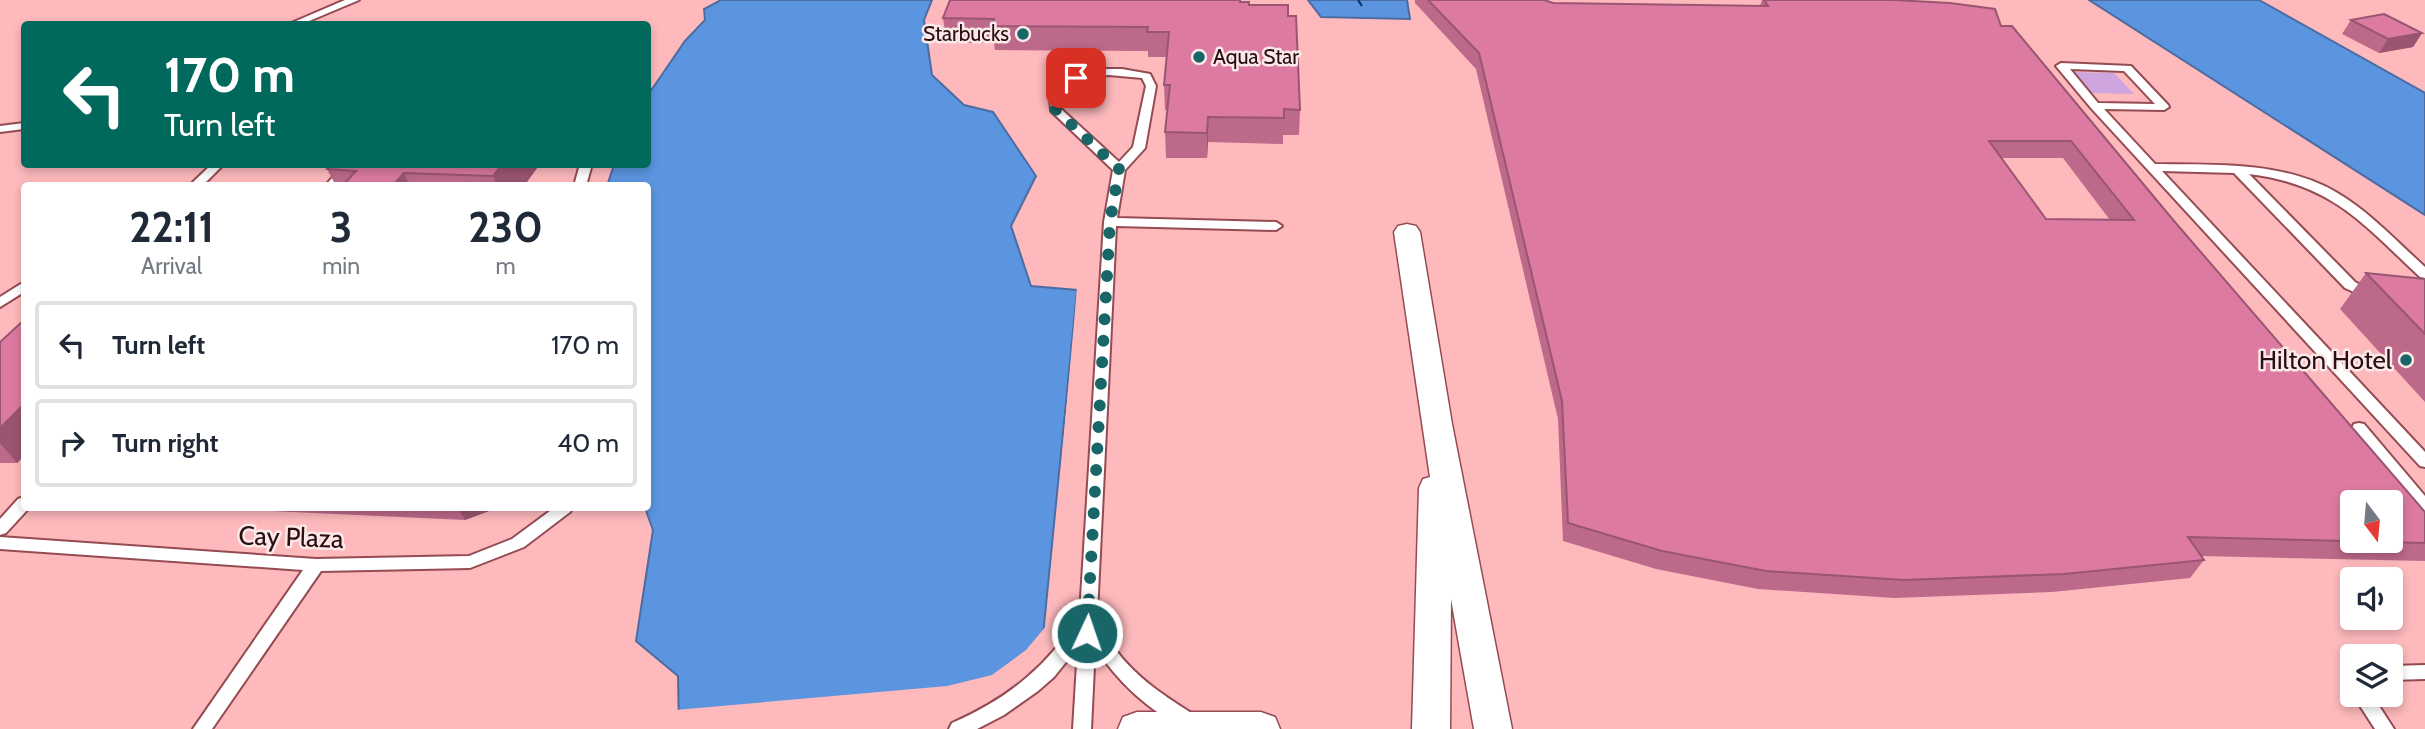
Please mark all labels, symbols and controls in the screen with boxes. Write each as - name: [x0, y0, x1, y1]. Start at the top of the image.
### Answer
- place label: Starbucks: [923, 21, 1009, 46]
- marker: Starbucks: [1015, 26, 1031, 42]
- place label: Aqua Star: [1213, 44, 1299, 69]
- text: 170 m: [164, 45, 295, 104]
- pin: [1046, 48, 1106, 108]
- icon: left: [49, 49, 140, 140]
- marker: Aqua Star: [1191, 49, 1207, 65]
- icon: arrive: [1057, 59, 1095, 97]
- text: Turn left: [164, 105, 275, 144]
- text: 22:11: [129, 201, 214, 253]
- text: 3: [330, 201, 352, 253]
- text: 230: [468, 201, 543, 253]
- text: Arrival: [141, 252, 202, 280]
- text: min: [322, 252, 360, 280]
- text: m: [495, 252, 516, 280]
- icon: left: [53, 326, 91, 364]
- text: Turn left: [112, 329, 205, 361]
- text: 170 m: [551, 329, 619, 361]
- place label: Hilton Hotel: [2259, 344, 2392, 376]
- marker: Hilton Hotel: [2398, 352, 2414, 368]
- icon: right: [53, 424, 91, 462]
- text: Turn right: [112, 427, 218, 459]
- text: 40 m: [557, 427, 619, 459]
- north arrow: [2340, 490, 2403, 553]
- map controls: [2340, 490, 2403, 707]
- street label: Cay Plaza: [238, 519, 345, 555]
- button: sound: [2340, 567, 2403, 630]
- position arrow: [1050, 596, 1124, 670]
- button: layers: [2340, 644, 2403, 707]

